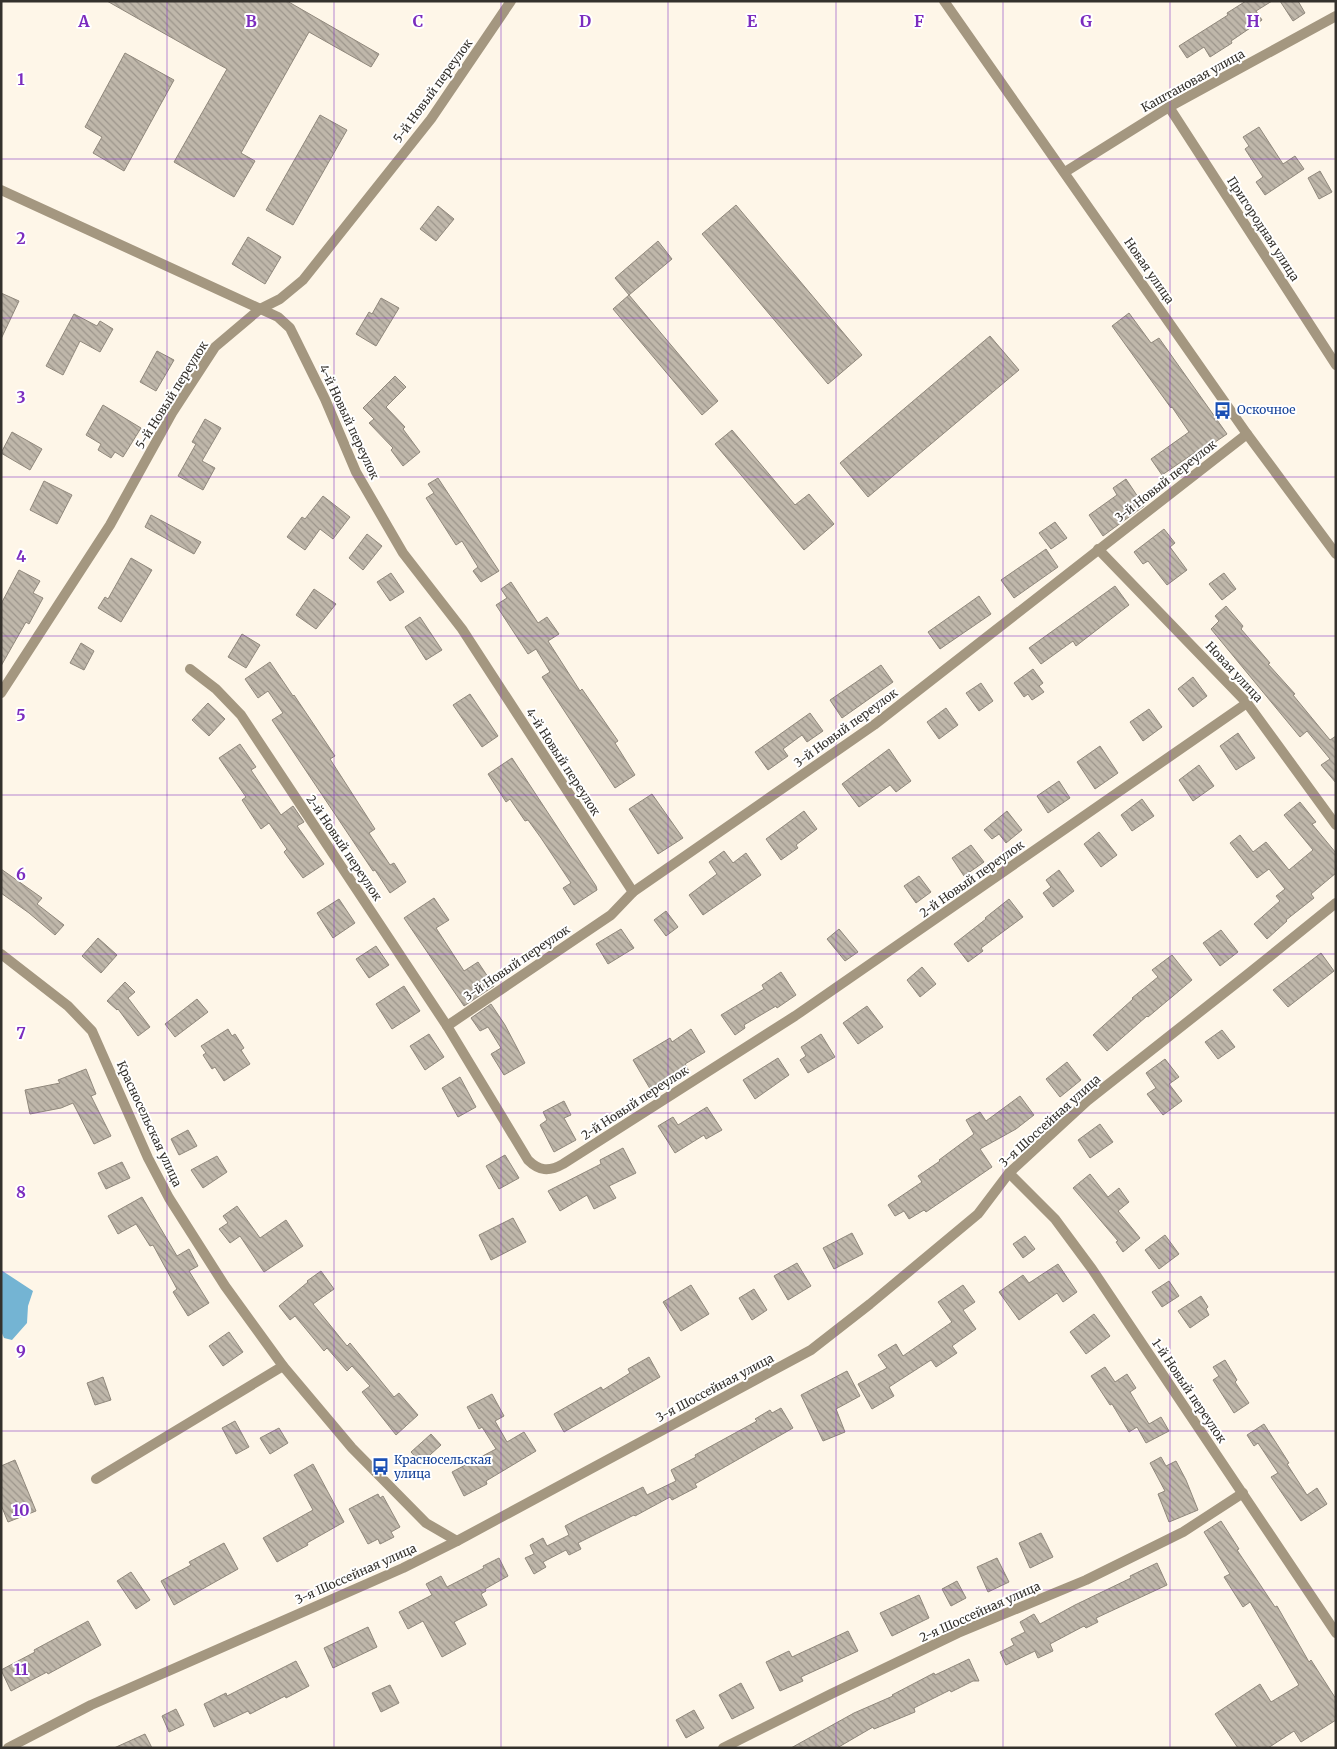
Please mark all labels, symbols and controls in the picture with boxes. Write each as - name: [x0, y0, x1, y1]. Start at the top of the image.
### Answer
- text: A: [77, 11, 90, 31]
- text: B: [245, 11, 257, 31]
- text: C: [413, 11, 423, 31]
- text: D: [579, 11, 591, 31]
- text: E: [747, 11, 758, 31]
- text: F: [914, 11, 924, 31]
- text: G: [1080, 11, 1092, 31]
- text: H: [1246, 11, 1260, 31]
- street label: 5-й Новый переулок: [390, 35, 476, 146]
- street label: Каштановая улица: [1139, 46, 1247, 115]
- text: 1: [17, 69, 25, 89]
- street label: Пригородная улица: [1224, 174, 1303, 284]
- text: 2: [16, 228, 26, 248]
- street label: Новая улица: [1121, 235, 1178, 307]
- street label: 5-й Новый переулок: [132, 337, 211, 452]
- street label: 4-й Новый переулок: [316, 362, 383, 482]
- text: 3: [16, 387, 26, 407]
- bus stop icon: Оскочное: [1213, 400, 1233, 420]
- place label: Оскочное: [1237, 402, 1296, 417]
- street label: 3-й Новый переулок: [1112, 436, 1220, 525]
- text: 4: [16, 546, 26, 566]
- street label: Новая улица: [1203, 638, 1266, 705]
- street label: 3-й Новый переулок: [791, 685, 901, 770]
- text: 5: [16, 705, 26, 725]
- street label: 4-й Новый переулок: [523, 705, 604, 819]
- street label: 2-й Новый переулок: [303, 792, 386, 904]
- street label: 2-й Новый переулок: [917, 837, 1027, 920]
- text: 6: [16, 864, 26, 884]
- street label: 3-й Новый переулок: [461, 921, 573, 1004]
- text: 7: [16, 1023, 26, 1043]
- street label: Красносельская улица: [114, 1059, 185, 1190]
- street label: 2-й Новый переулок: [579, 1062, 691, 1143]
- street label: 3-я Шоссейная улица: [996, 1071, 1104, 1170]
- text: 8: [16, 1182, 26, 1202]
- street label: 1-й Новый переулок: [1149, 1336, 1230, 1446]
- text: 9: [16, 1341, 26, 1361]
- street label: 3-я Шоссейная улица: [653, 1350, 777, 1425]
- place label: Красносельская улица: [394, 1452, 491, 1481]
- bus stop icon: Красносельская улица: [370, 1457, 390, 1477]
- text: 10: [12, 1500, 30, 1520]
- street label: 3-я Шоссейная улица: [293, 1540, 419, 1607]
- street label: 2-я Шоссейная улица: [917, 1578, 1043, 1645]
- text: 11: [14, 1659, 29, 1679]

